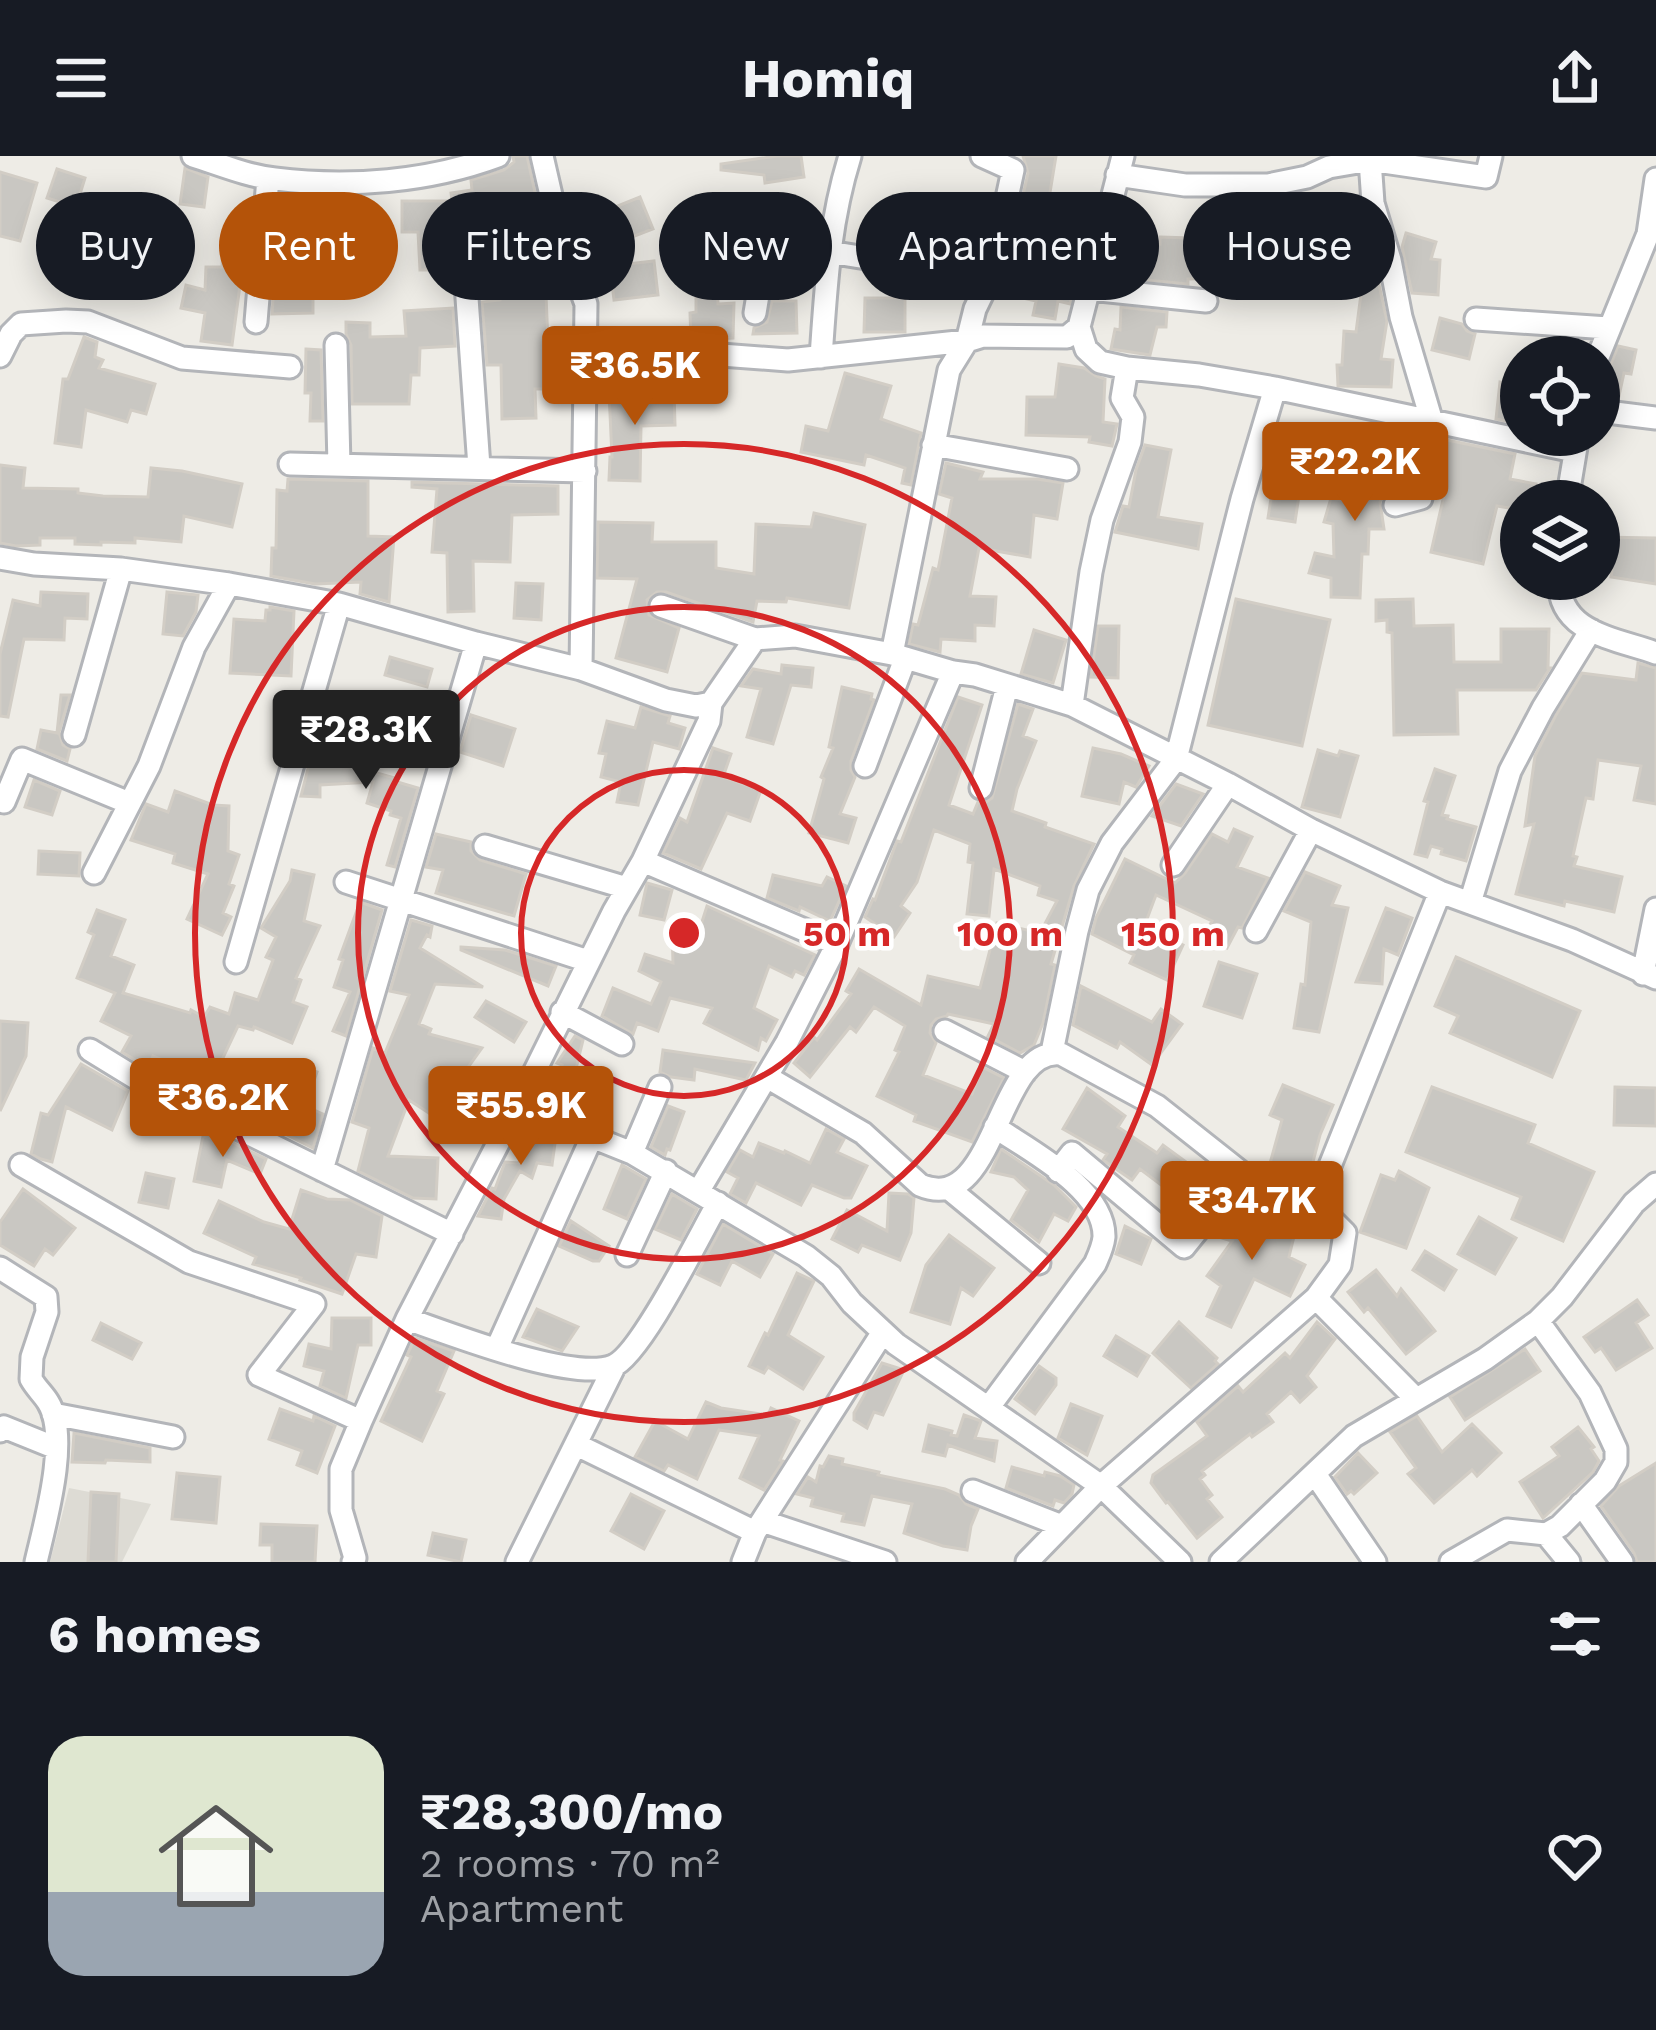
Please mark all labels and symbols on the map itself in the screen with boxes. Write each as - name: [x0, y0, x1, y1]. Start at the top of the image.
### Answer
- pin: ₹36.5K: [537, 326, 733, 428]
- pin: ₹22.2K: [1257, 422, 1453, 524]
- pin: ₹28.3K: [268, 690, 464, 792]
- centre of rings: [663, 912, 705, 954]
- text: 50 m: [803, 913, 891, 955]
- text: 100 m: [957, 913, 1063, 955]
- text: 150 m: [1121, 913, 1225, 955]
- pin: ₹36.2K: [125, 1058, 321, 1160]
- pin: ₹55.9K: [423, 1066, 619, 1168]
- pin: ₹34.7K: [1154, 1161, 1350, 1263]

